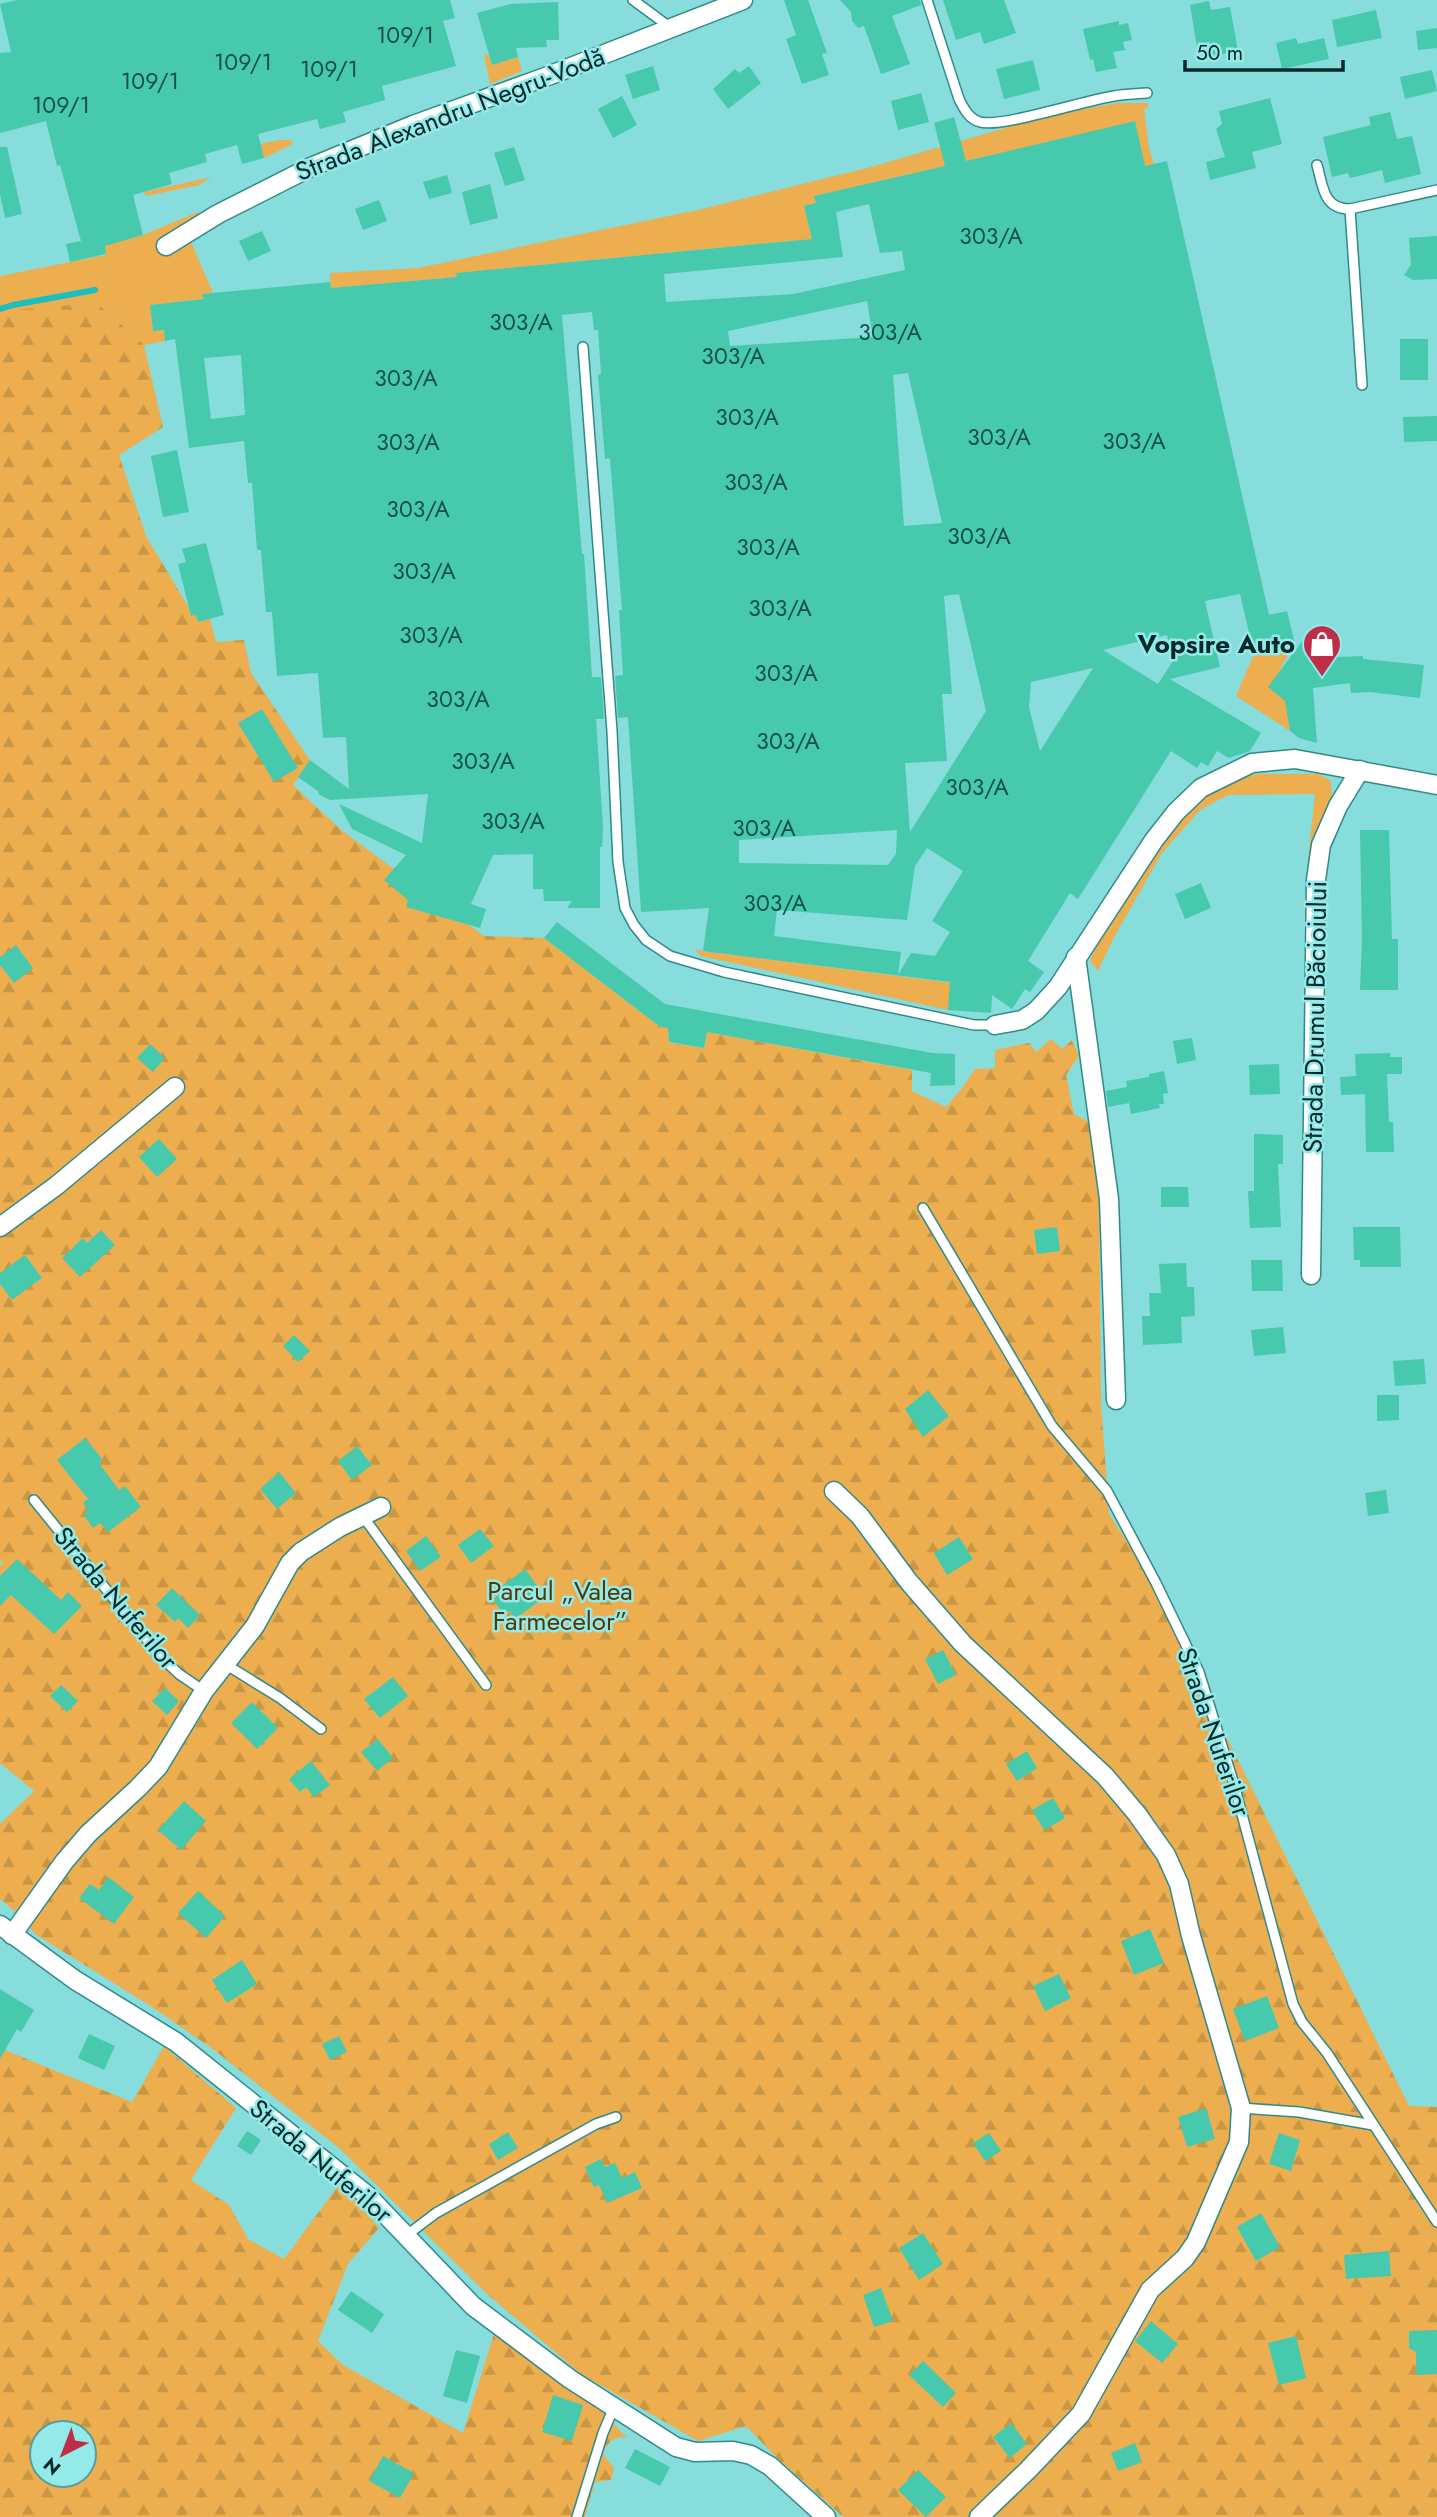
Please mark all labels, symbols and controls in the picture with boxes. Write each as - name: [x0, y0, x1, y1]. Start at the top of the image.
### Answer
- house number: 109/1: [376, 18, 434, 52]
- scale bar: [1185, 28, 1342, 72]
- street label: Strada Alexandru Negru-Vodă: [290, 37, 610, 191]
- text: 50 m: [1196, 38, 1243, 68]
- house number: 109/1: [214, 45, 272, 79]
- house number: 109/1: [300, 52, 358, 86]
- house number: 109/1: [121, 64, 179, 98]
- house number: 109/1: [32, 88, 90, 122]
- house number: 303/A: [959, 219, 1023, 253]
- house number: 303/A: [489, 305, 553, 339]
- house number: 303/A: [858, 315, 922, 349]
- house number: 303/A: [701, 339, 765, 373]
- house number: 303/A: [374, 361, 438, 395]
- house number: 303/A: [715, 400, 779, 434]
- house number: 303/A: [967, 420, 1031, 454]
- house number: 303/A: [1102, 424, 1166, 458]
- house number: 303/A: [376, 425, 440, 459]
- house number: 303/A: [724, 465, 788, 499]
- house number: 303/A: [386, 492, 450, 526]
- house number: 303/A: [947, 519, 1011, 553]
- house number: 303/A: [736, 530, 800, 564]
- house number: 303/A: [392, 554, 456, 588]
- house number: 303/A: [748, 591, 812, 625]
- house number: 303/A: [399, 618, 463, 652]
- shop icon: Vopsire Auto: [1301, 623, 1343, 678]
- place label: Vopsire Auto: [1136, 625, 1295, 663]
- house number: 303/A: [754, 656, 818, 690]
- house number: 303/A: [426, 682, 490, 716]
- house number: 303/A: [756, 724, 820, 758]
- house number: 303/A: [451, 744, 515, 778]
- house number: 303/A: [945, 770, 1009, 804]
- house number: 303/A: [481, 804, 545, 838]
- house number: 303/A: [732, 811, 796, 845]
- street label: Strada Drumul Băcioiului: [1294, 881, 1336, 1153]
- house number: 303/A: [743, 886, 807, 920]
- street label: Strada Nuferilor: [45, 1518, 187, 1678]
- park label: Parcul „Valea Farmecelor”: [487, 1572, 633, 1640]
- street label: Strada Nuferilor: [1167, 1642, 1261, 1822]
- street label: Strada Nuferilor: [241, 2090, 401, 2232]
- north arrow: [28, 2419, 98, 2489]
- text: N: [37, 2451, 67, 2481]

